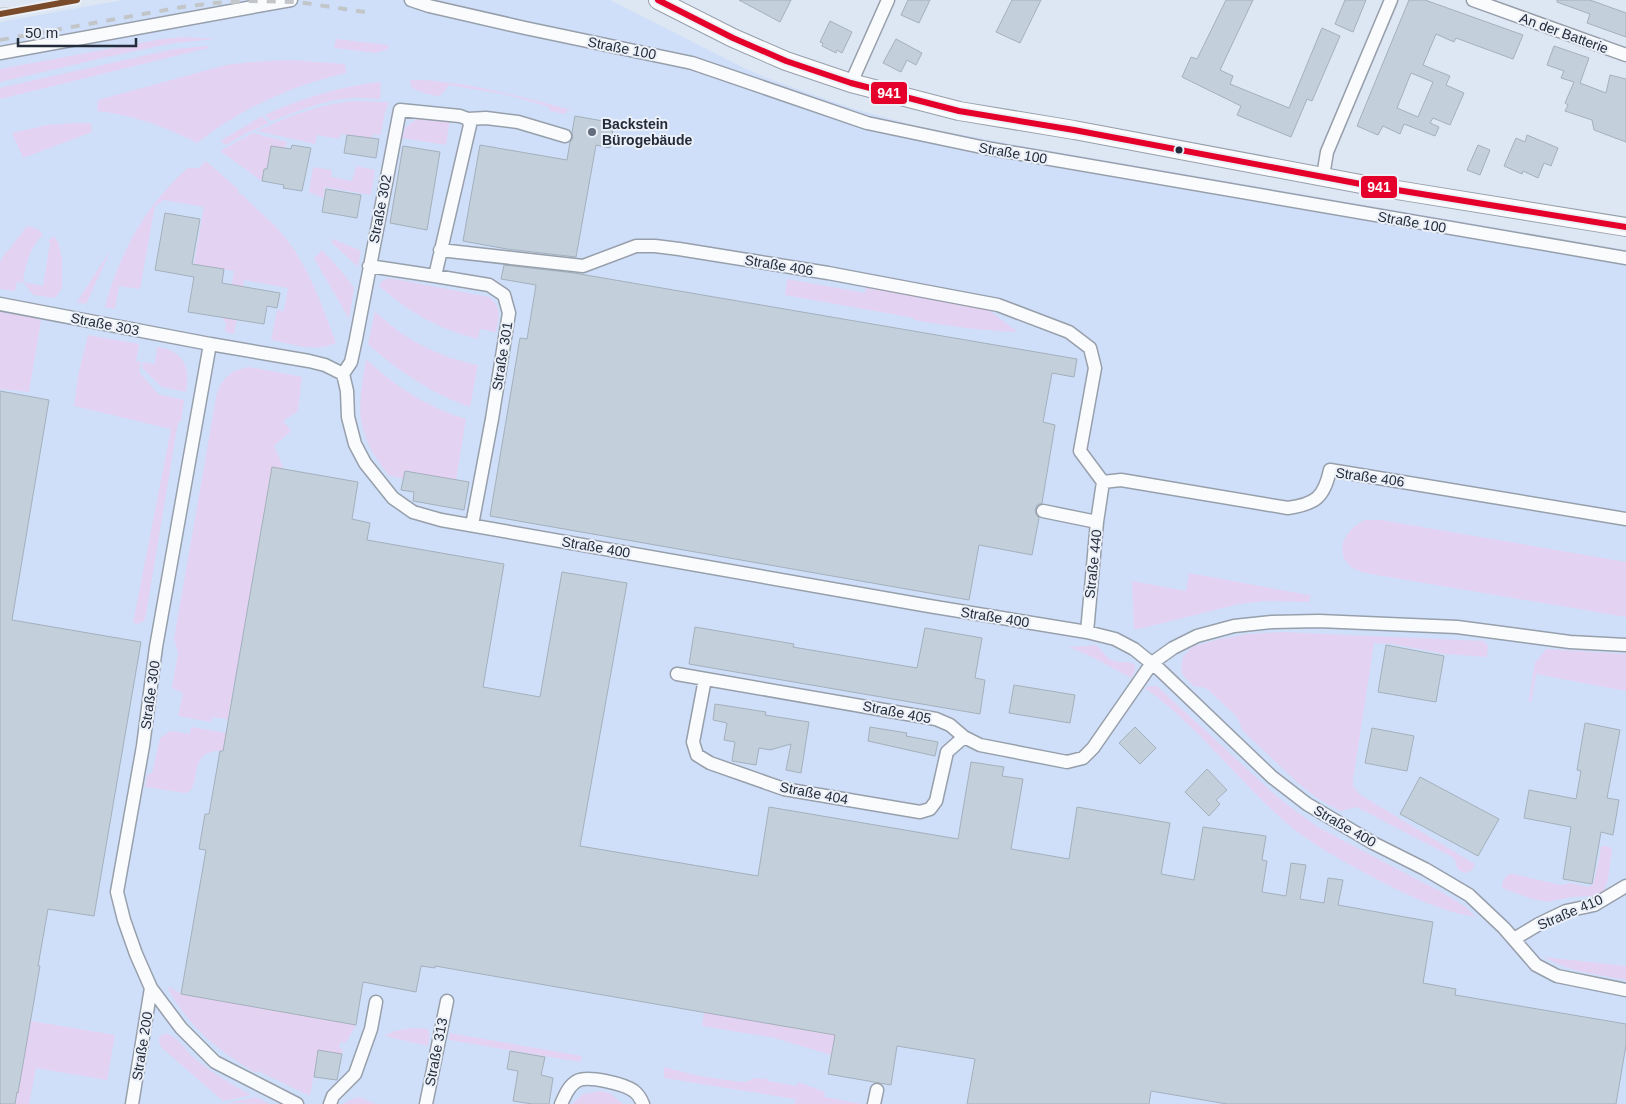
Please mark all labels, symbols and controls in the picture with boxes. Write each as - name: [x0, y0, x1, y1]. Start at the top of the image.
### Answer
- street label: An der Batterie: [1517, 10, 1611, 57]
- scale bar: [18, 15, 135, 47]
- text: 50 m: [25, 24, 58, 41]
- street label: Straße 100: [586, 34, 658, 63]
- line badge: 941: [870, 81, 908, 105]
- text: 941: [877, 85, 901, 101]
- place label: Backstein Bürogebäude: [602, 116, 692, 148]
- marker: Backstein Bürogebäude: [586, 126, 598, 138]
- street label: Straße 100: [978, 139, 1049, 167]
- unlabelled marker: [1174, 145, 1184, 155]
- street label: Straße 302: [366, 173, 395, 245]
- line badge: 941: [1360, 175, 1398, 199]
- text: 941: [1367, 179, 1391, 195]
- street label: Straße 100: [1377, 208, 1448, 236]
- street label: Straße 406: [744, 252, 815, 278]
- street label: Straße 303: [69, 310, 141, 339]
- street label: Straße 301: [489, 320, 515, 391]
- street label: Straße 406: [1335, 464, 1406, 490]
- street label: Straße 440: [1081, 529, 1105, 599]
- street label: Straße 400: [561, 533, 632, 561]
- street label: Straße 400: [960, 604, 1031, 630]
- street label: Straße 300: [137, 659, 163, 730]
- street label: Straße 405: [861, 698, 933, 727]
- street label: Straße 404: [778, 779, 850, 808]
- street label: Straße 400: [1311, 802, 1379, 850]
- street label: Straße 410: [1535, 891, 1605, 933]
- street label: Straße 200: [129, 1010, 155, 1081]
- street label: Straße 313: [422, 1016, 451, 1088]

